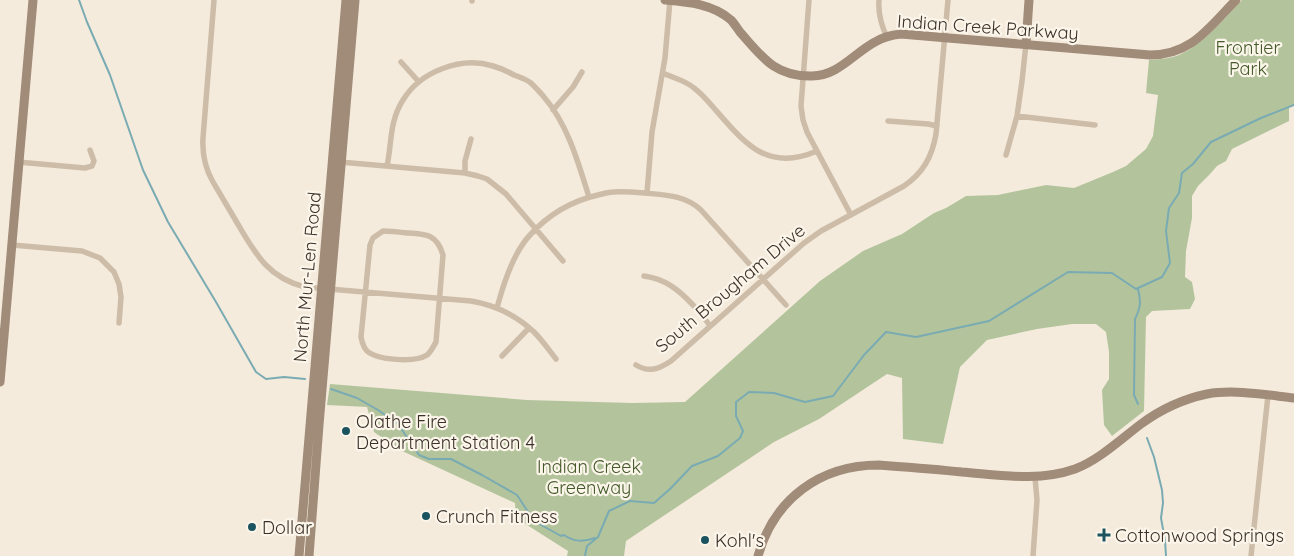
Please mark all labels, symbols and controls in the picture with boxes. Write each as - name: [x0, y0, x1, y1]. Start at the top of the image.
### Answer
- street label: Indian Creek Parkway: [896, 9, 1080, 45]
- park label: Frontier Park: [1216, 36, 1281, 80]
- street label: North Mur-Len Road: [288, 191, 326, 363]
- street label: South Brougham Drive: [650, 219, 810, 357]
- place label: Olathe Fire Department Station 4: [356, 410, 535, 454]
- marker: Olathe Fire Department Station 4: [340, 425, 352, 437]
- park label: Indian Creek Greenway: [537, 455, 641, 499]
- place label: Crunch Fitness: [436, 505, 557, 528]
- marker: Crunch Fitness: [420, 510, 432, 522]
- place label: Dollar: [262, 516, 312, 539]
- marker: Dollar: [246, 521, 258, 533]
- place label: Cottonwood Springs: [1115, 524, 1284, 547]
- marker: Cottonwood Springs: [1097, 528, 1111, 542]
- place label: Kohl's: [715, 529, 764, 552]
- marker: Kohl's: [699, 534, 711, 546]

